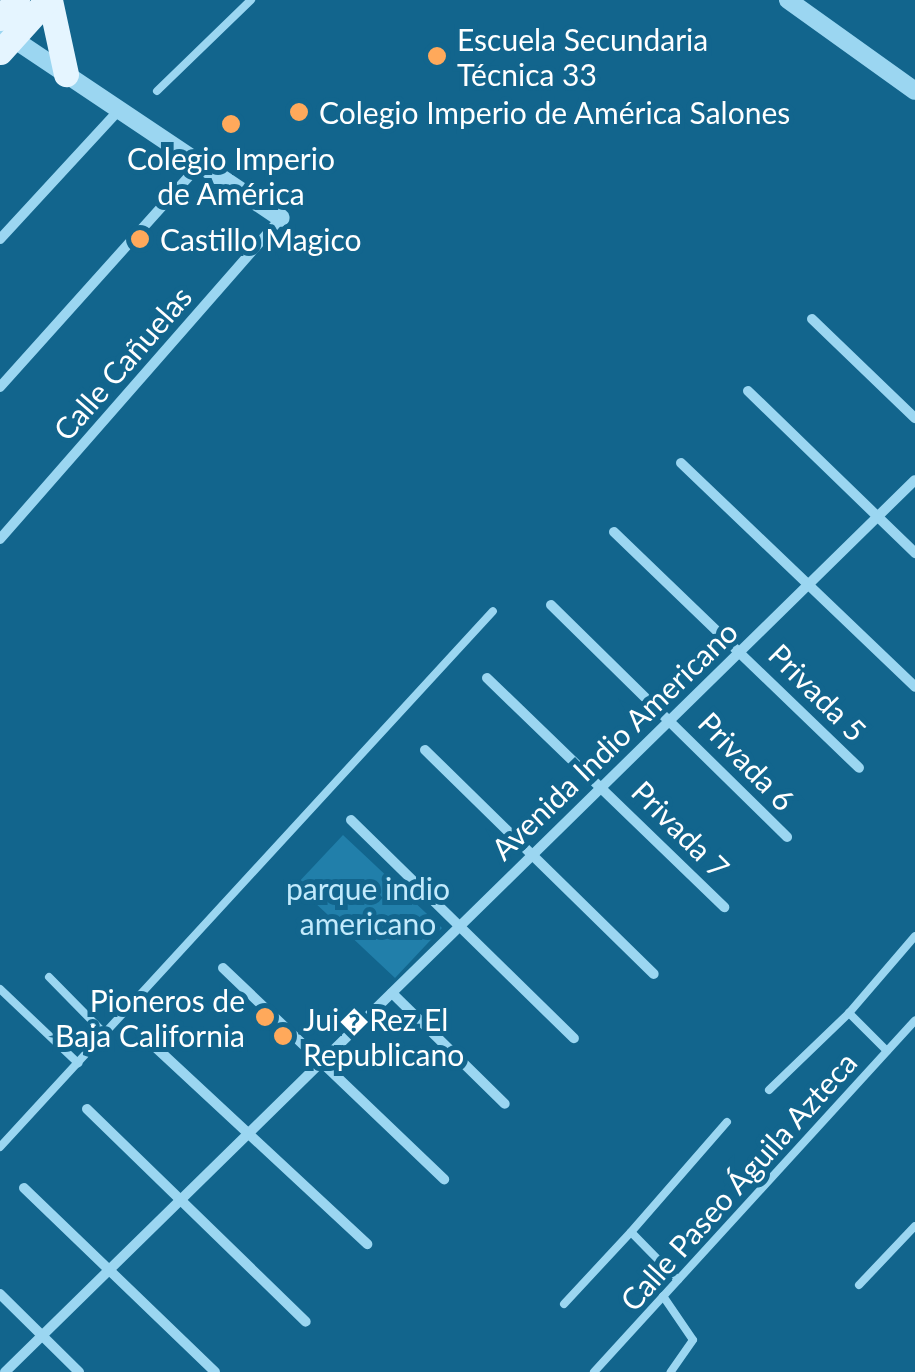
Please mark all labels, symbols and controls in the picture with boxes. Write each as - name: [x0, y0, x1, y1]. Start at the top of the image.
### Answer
- place label: Escuela Secundaria Técnica 33: [457, 21, 708, 92]
- marker: Escuela Secundaria Técnica 33: [426, 45, 448, 67]
- place label: Colegio Imperio de América Salones: [319, 94, 791, 130]
- marker: Colegio Imperio de América Salones: [288, 101, 310, 123]
- marker: Colegio Imperio de América: [220, 113, 242, 135]
- place label: Colegio Imperio de América: [127, 140, 335, 210]
- place label: Castillo Magico: [160, 221, 361, 257]
- marker: Castillo Magico: [129, 228, 151, 250]
- street label: Calle Cañuelas: [45, 279, 199, 447]
- street label: Avenida Indio Americano: [483, 613, 745, 867]
- street label: Privada 5: [762, 636, 874, 748]
- street label: Privada 6: [691, 704, 803, 818]
- street label: Privada 7: [625, 773, 737, 885]
- park label: parque indio americano: [286, 870, 450, 940]
- place label: Pioneros de Baja California: [55, 982, 245, 1052]
- place label: Jui�Rez El Republicano: [303, 1001, 464, 1072]
- marker: Pioneros de Baja California: [254, 1006, 276, 1028]
- marker: Jui�Rez El Republicano: [272, 1025, 294, 1047]
- street label: Calle Paseo Águila Azteca: [612, 1043, 864, 1319]

